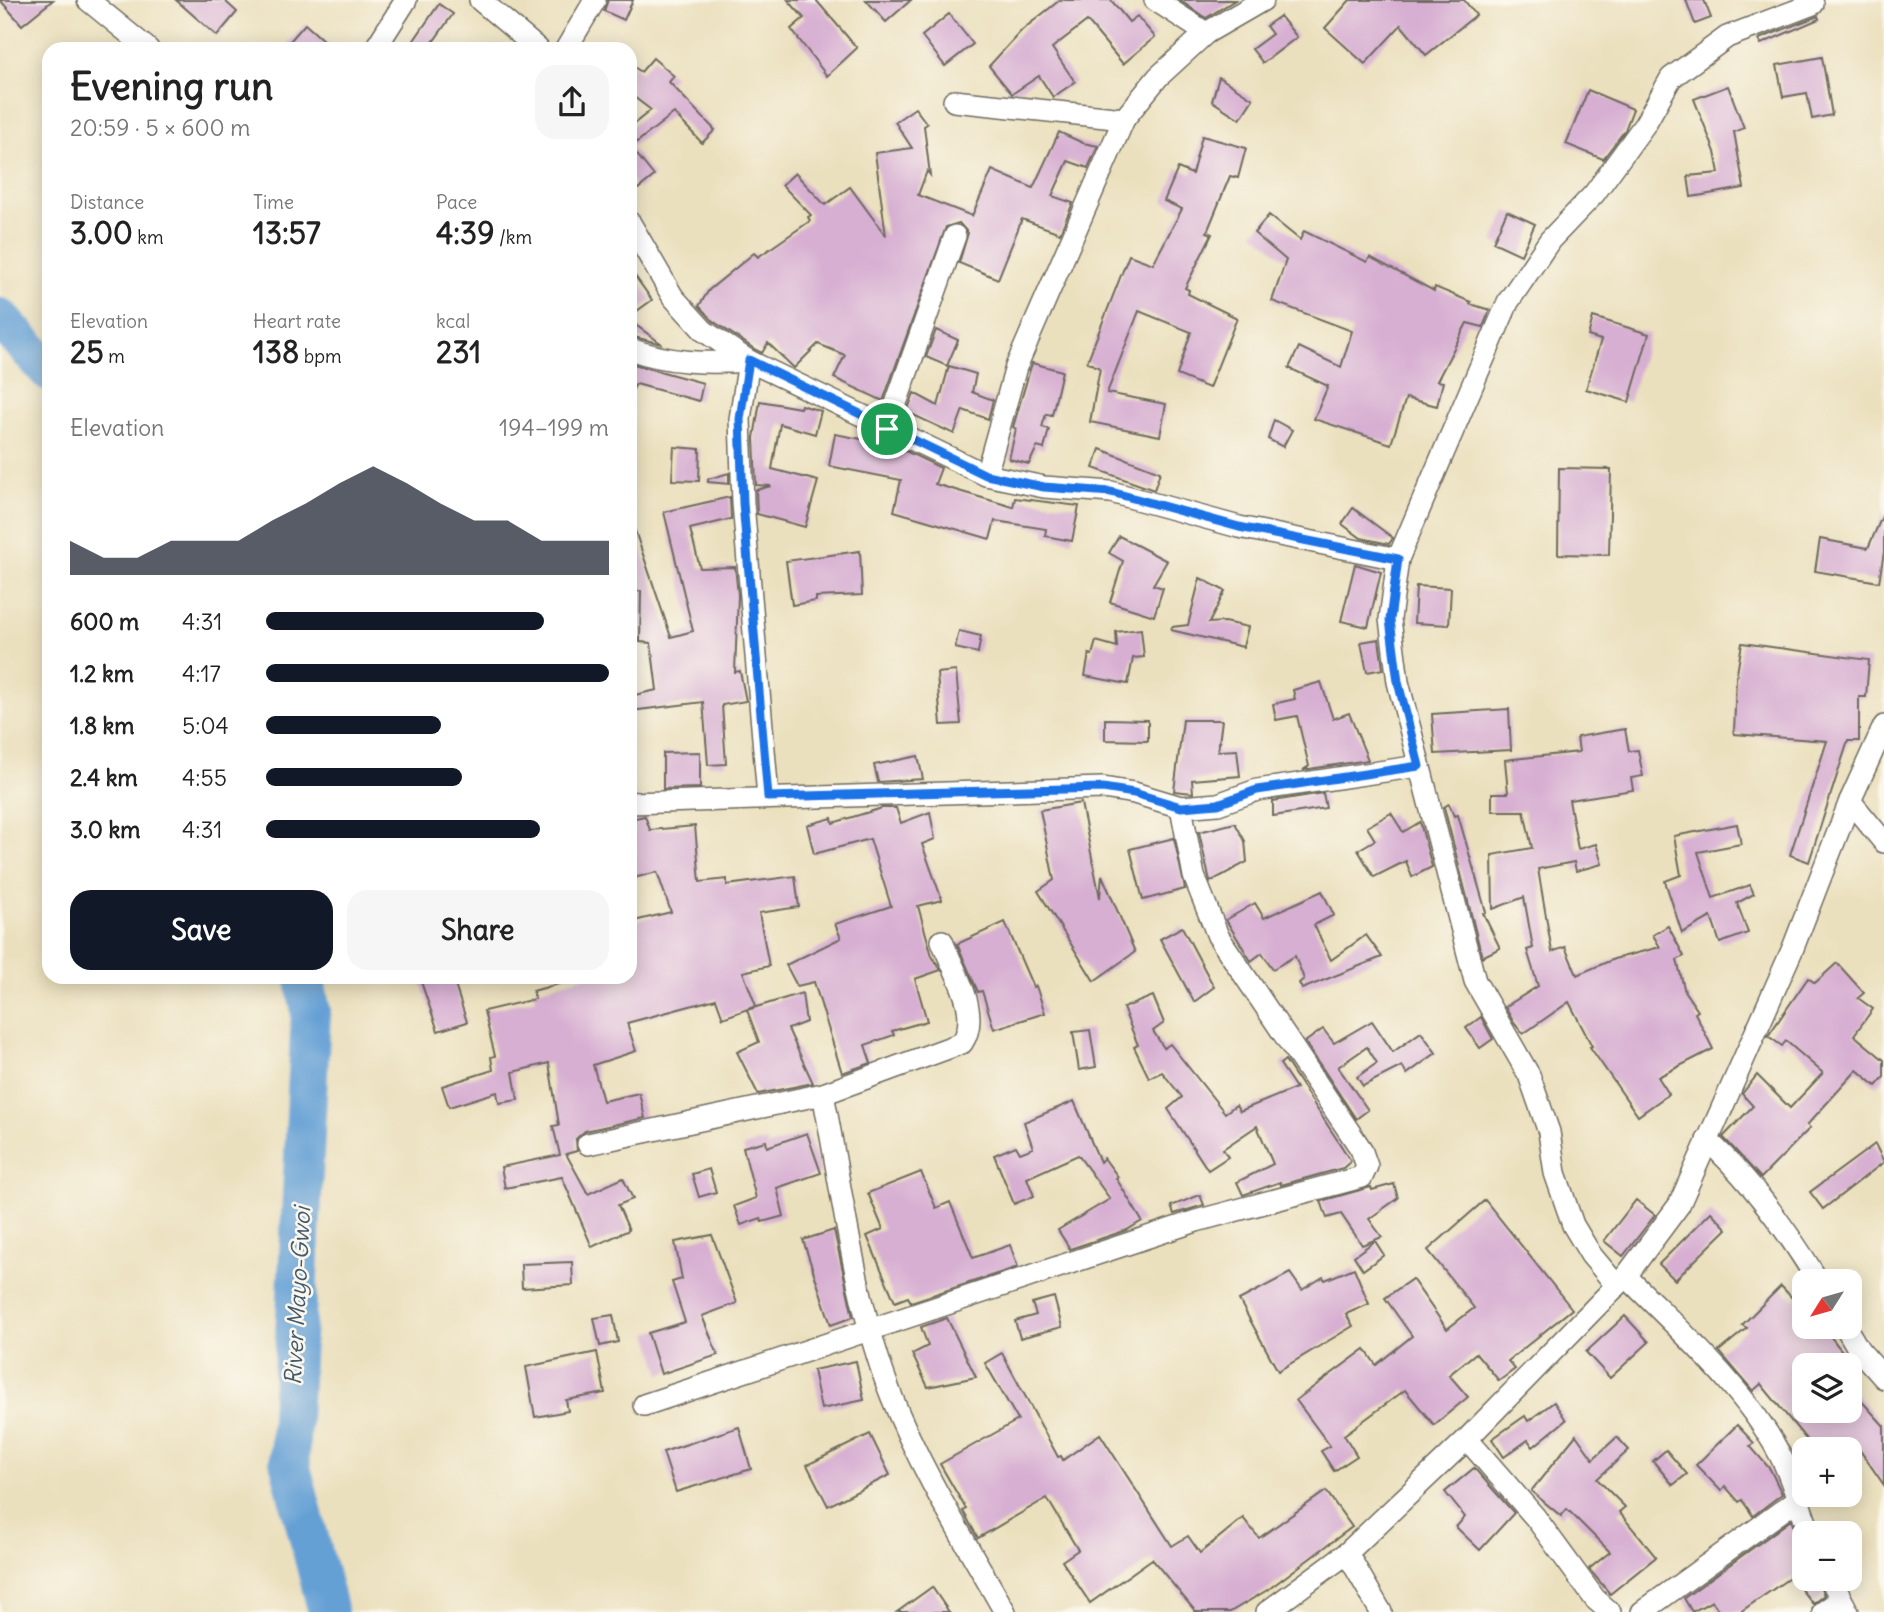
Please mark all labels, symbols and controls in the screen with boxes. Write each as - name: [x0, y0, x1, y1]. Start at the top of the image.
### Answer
- text: Evening run: [70, 63, 273, 110]
- button: share: [535, 65, 609, 139]
- text: 20:59 · 5 × 600 m: [70, 113, 250, 142]
- text: Distance: [70, 190, 144, 214]
- text: Time: [253, 190, 294, 214]
- text: Pace: [436, 190, 477, 214]
- text: 3.00: [70, 214, 133, 252]
- text: 13:57: [253, 214, 321, 252]
- text: 4:39: [436, 214, 494, 252]
- text: km: [133, 225, 164, 249]
- text: /km: [494, 225, 532, 249]
- text: Elevation: [70, 309, 148, 333]
- text: Heart rate: [253, 309, 341, 333]
- text: kcal: [436, 309, 470, 333]
- text: 25: [70, 333, 104, 371]
- text: 138: [253, 333, 299, 371]
- text: 231: [436, 333, 481, 371]
- text: m: [104, 344, 125, 368]
- text: bpm: [299, 344, 342, 368]
- pin: [857, 399, 917, 459]
- icon: arrive: [868, 410, 906, 448]
- text: Elevation: [70, 413, 164, 442]
- text: 194–199 m: [499, 413, 609, 442]
- text: 600 m: [70, 607, 139, 636]
- text: 4:31: [182, 607, 222, 636]
- text: 1.2 km: [70, 659, 134, 688]
- text: 4:17: [182, 659, 221, 688]
- text: 1.8 km: [70, 711, 135, 740]
- text: 5:04: [182, 711, 229, 740]
- text: 2.4 km: [70, 763, 138, 792]
- text: 4:55: [182, 763, 227, 792]
- text: 3.0 km: [70, 815, 140, 844]
- text: 4:31: [182, 815, 222, 844]
- button: Save: [70, 890, 333, 970]
- button: Share: [347, 890, 609, 970]
- water label: River Mayo-Gwoi: [278, 1203, 316, 1386]
- north arrow: [1792, 1269, 1862, 1339]
- map controls: [1792, 1269, 1862, 1591]
- button: layers: [1792, 1353, 1862, 1423]
- button: +: [1792, 1437, 1862, 1507]
- button: −: [1792, 1521, 1862, 1591]

